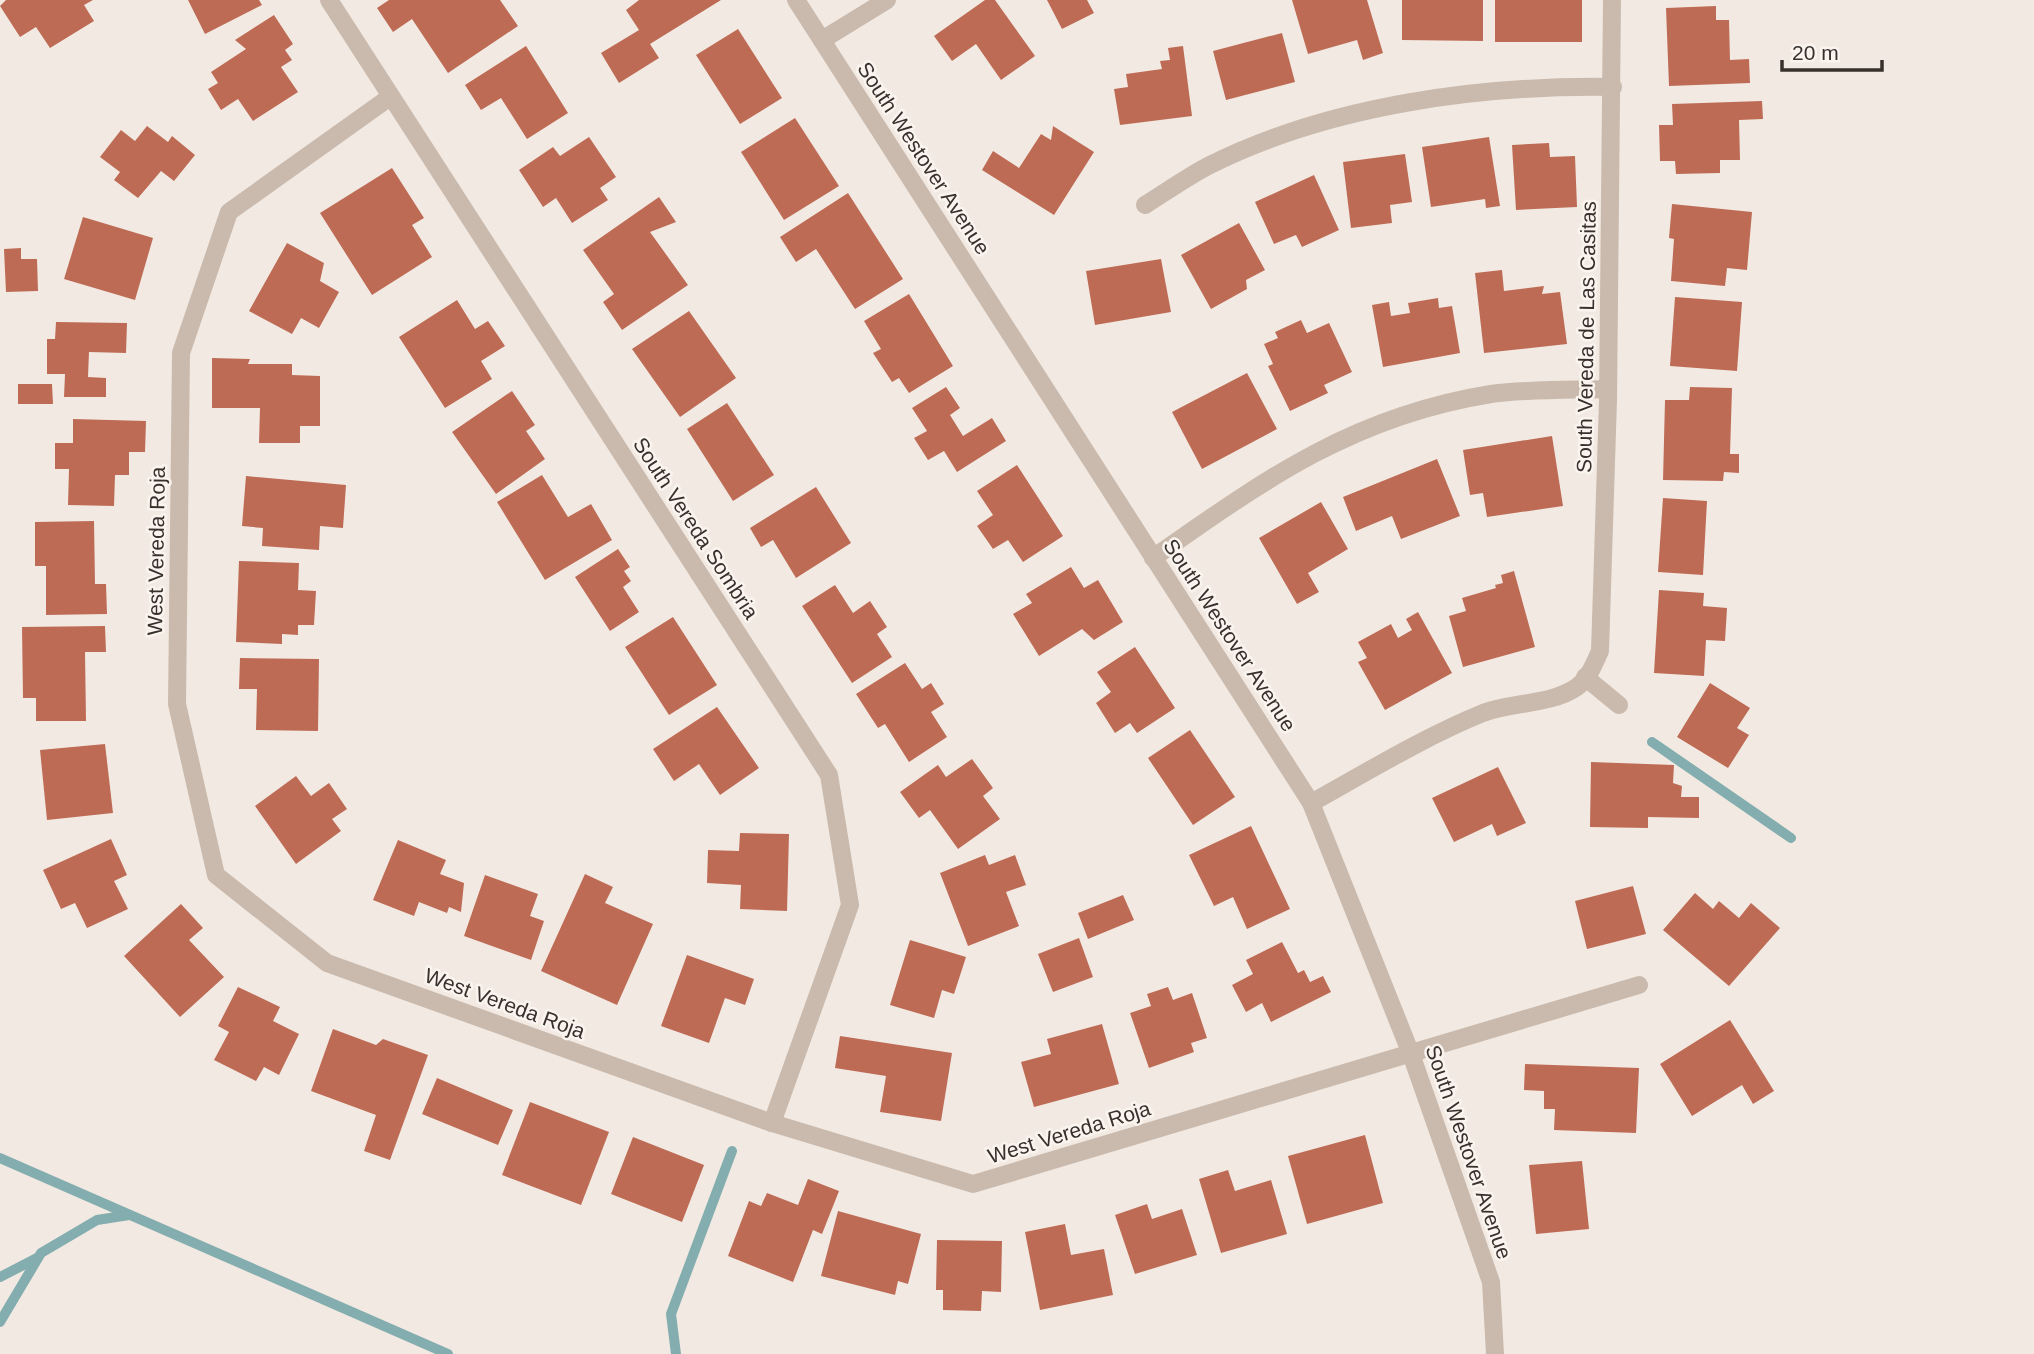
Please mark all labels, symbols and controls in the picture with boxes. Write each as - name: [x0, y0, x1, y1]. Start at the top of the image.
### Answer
- scale bar: [1782, 28, 1882, 72]
- text: 20 m: [1792, 41, 1839, 64]
- street label: South Westover Avenue: [853, 58, 995, 258]
- street label: South Vereda de Las Casitas: [1572, 201, 1600, 473]
- street label: South Vereda Sombria: [629, 433, 763, 623]
- street label: West Vereda Roja: [143, 466, 169, 636]
- street label: South Westover Avenue: [1159, 535, 1301, 735]
- street label: West Vereda Roja: [422, 963, 589, 1043]
- street label: South Westover Avenue: [1422, 1042, 1516, 1262]
- street label: West Vereda Roja: [985, 1096, 1153, 1168]

